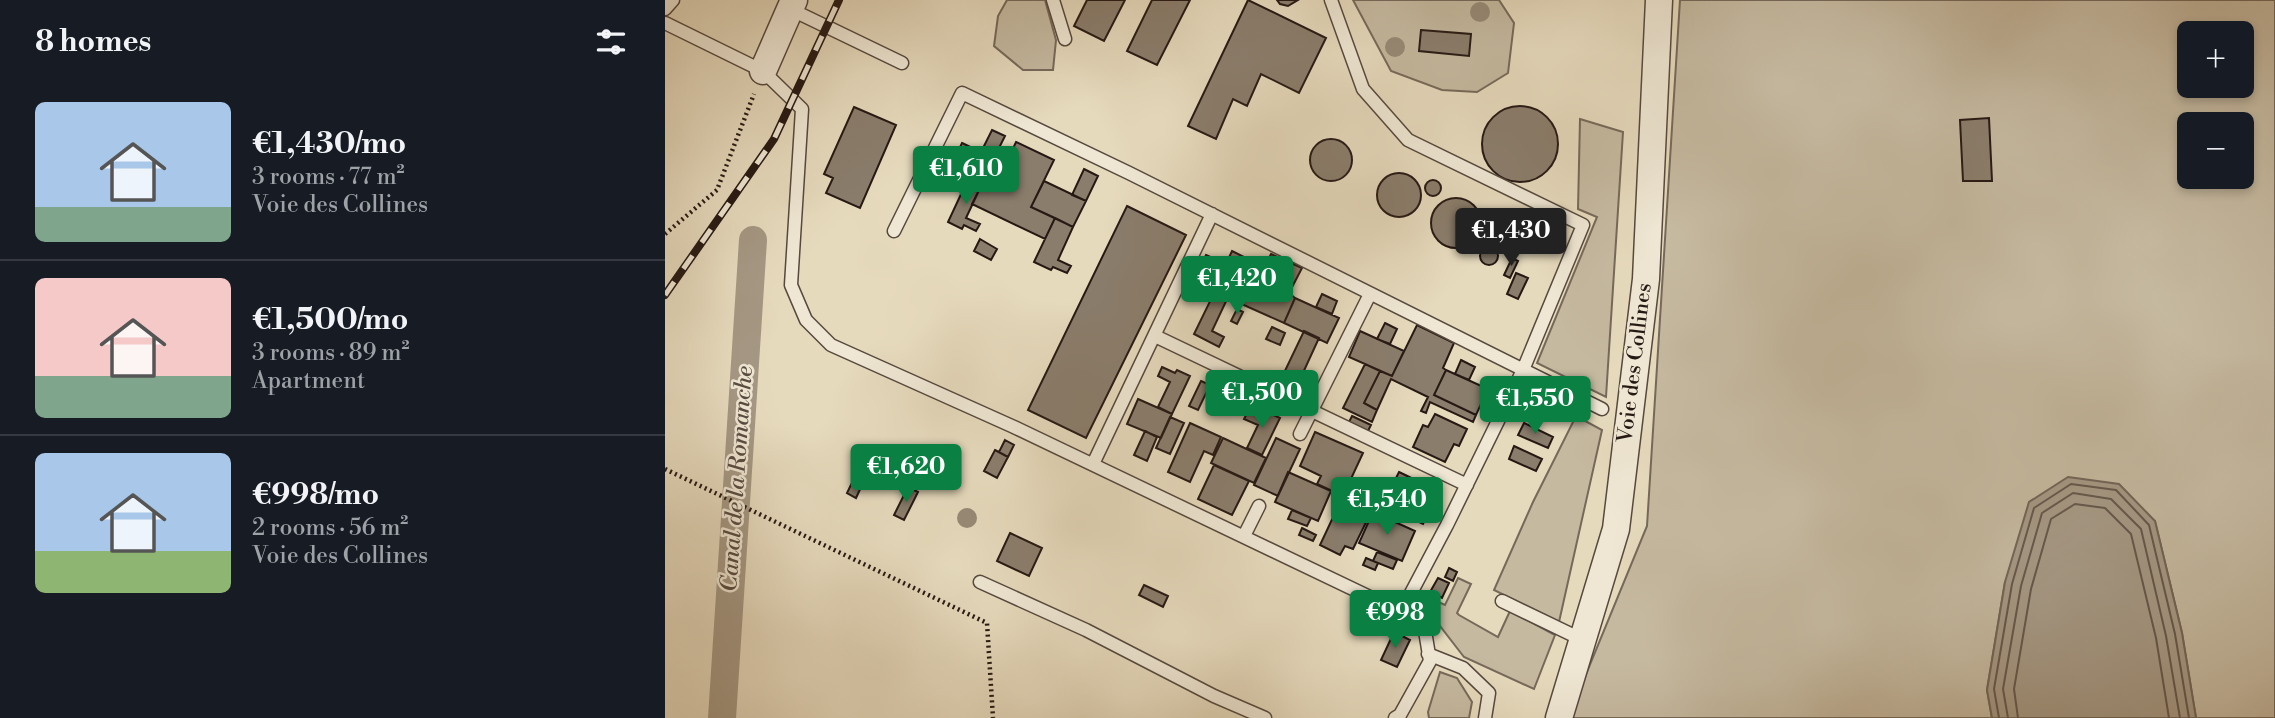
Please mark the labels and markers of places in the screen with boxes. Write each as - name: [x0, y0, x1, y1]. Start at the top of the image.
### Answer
- pin: €1,610: [909, 146, 1023, 206]
- pin: €1,430: [1454, 208, 1568, 268]
- pin: €1,420: [1180, 256, 1294, 316]
- pin: €1,500: [1205, 370, 1319, 430]
- pin: €1,550: [1478, 376, 1592, 436]
- pin: €1,620: [849, 444, 963, 504]
- pin: €1,540: [1330, 477, 1444, 537]
- pin: €998: [1354, 590, 1436, 650]

